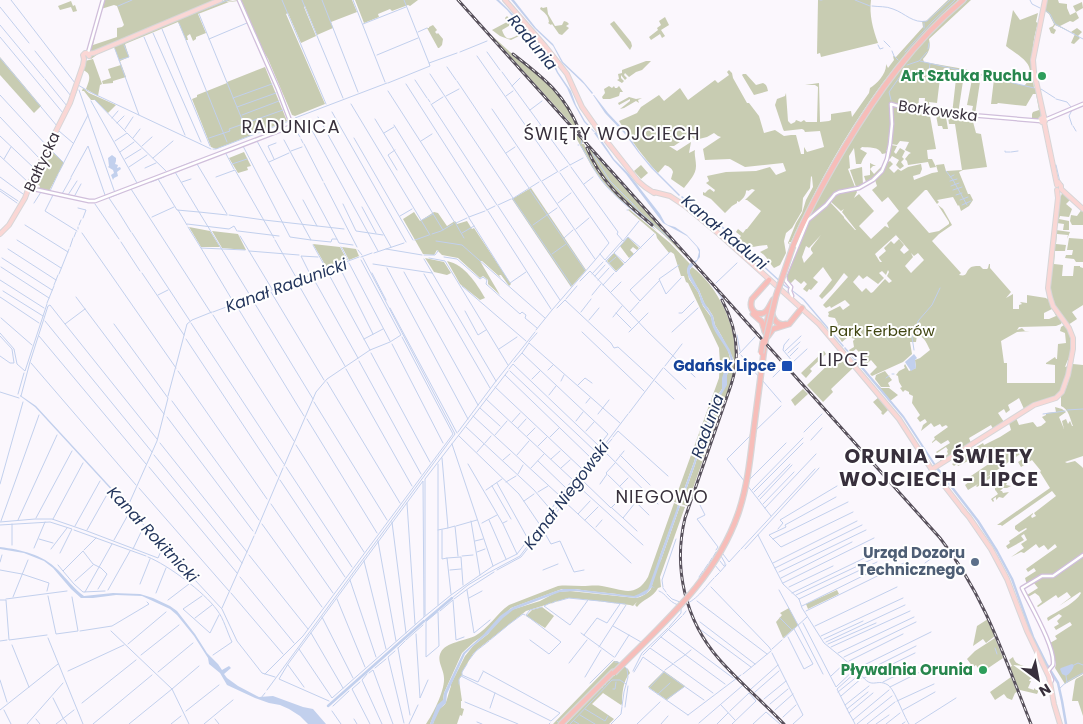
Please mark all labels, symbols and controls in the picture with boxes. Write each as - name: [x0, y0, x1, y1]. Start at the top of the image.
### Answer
- water label: Radunia: [502, 9, 563, 75]
- place label: Art Sztuka Ruchu: [901, 65, 1032, 86]
- marker: Art Sztuka Ruchu: [1036, 70, 1048, 82]
- street label: Borkowska: [897, 95, 979, 126]
- district label: RADUNICA: [241, 114, 341, 139]
- district label: ŚWIĘTY WOJCIECH: [523, 121, 701, 146]
- street label: Bałtycka: [19, 128, 65, 195]
- water label: Kanał Raduni: [677, 189, 773, 276]
- water label: Kanał Radunicki: [222, 252, 351, 318]
- park label: Park Ferberów: [829, 320, 935, 341]
- district label: LIPCE: [819, 347, 869, 372]
- place label: Gdańsk Lipce: [673, 355, 776, 376]
- marker: Gdańsk Lipce: [780, 359, 794, 373]
- water label: Radunia: [685, 391, 730, 461]
- water label: Kanał Niegowski: [518, 436, 615, 554]
- district label: ORUNIA - ŚWIĘTY WOJCIECH - LIPCE: [839, 442, 1039, 493]
- water label: Kanał Rokitnicki: [102, 481, 204, 588]
- district label: NIEGOWO: [615, 484, 709, 509]
- place label: Urząd Dozoru Technicznego: [858, 542, 965, 580]
- marker: Urząd Dozoru Technicznego: [969, 556, 981, 568]
- north arrow: [1013, 654, 1063, 704]
- place label: Pływalnia Orunia: [841, 659, 973, 680]
- marker: Pływalnia Orunia: [977, 664, 989, 676]
- text: N: [1035, 679, 1055, 701]

